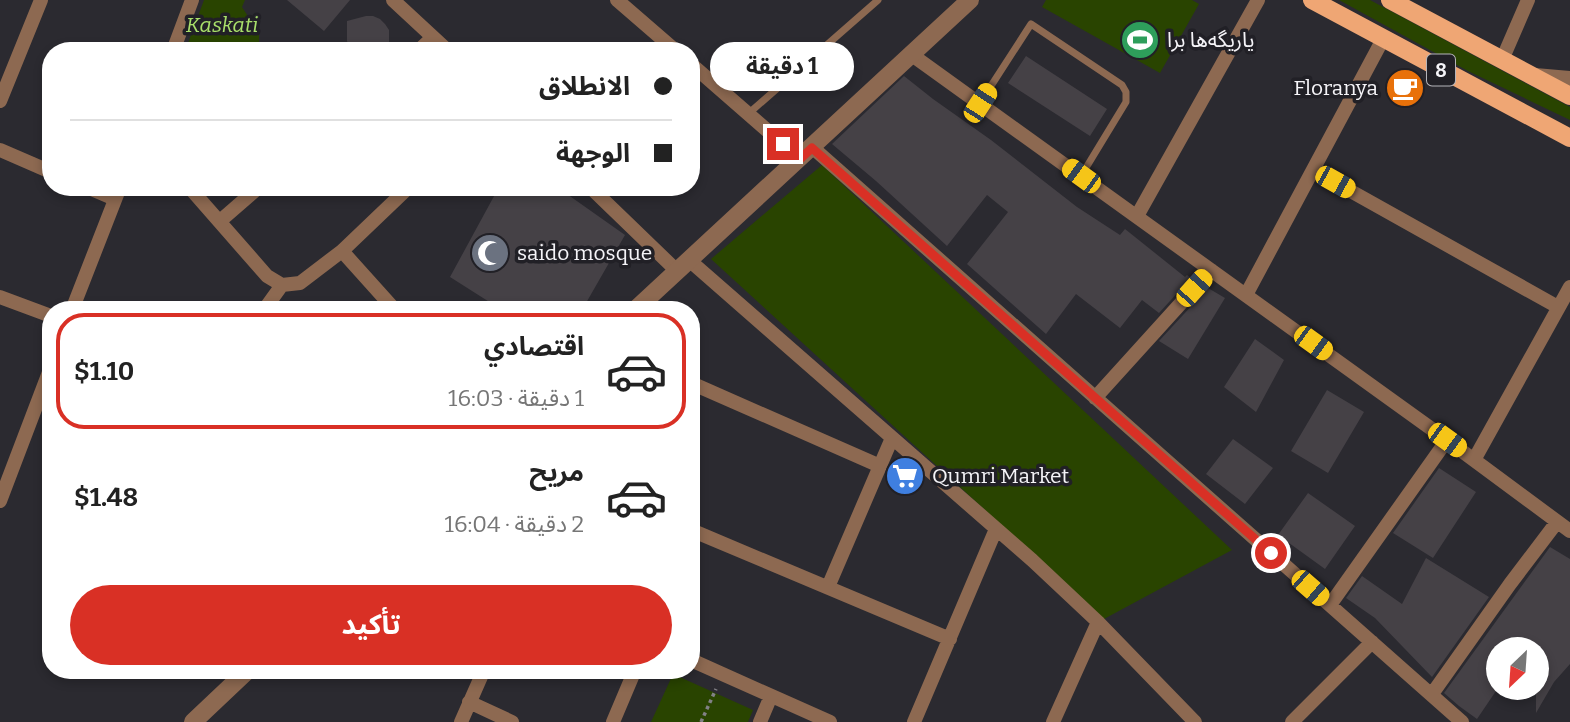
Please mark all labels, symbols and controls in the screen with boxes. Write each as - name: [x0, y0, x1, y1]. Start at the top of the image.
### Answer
- park label: Kaskati: [186, 12, 258, 38]
- sports icon: یاریگەها برا: [1119, 19, 1161, 61]
- place label: یاریگەها برا: [1167, 27, 1254, 53]
- callout: 1 دقيقة: [711, 43, 855, 92]
- text: 1 دقيقة: [746, 52, 818, 80]
- road number: 8: [1427, 54, 1455, 86]
- cafe icon: Floranya: [1384, 67, 1426, 109]
- text: الانطلاق: [539, 71, 630, 102]
- place label: Floranya: [1293, 75, 1378, 101]
- car: [960, 80, 1001, 126]
- route end: [767, 128, 799, 160]
- text: الوجهة: [556, 138, 630, 169]
- car: [1058, 155, 1105, 197]
- car: [1312, 163, 1359, 201]
- mosque icon: saido mosque: [469, 232, 511, 274]
- place label: saido mosque: [517, 240, 652, 266]
- car: [1173, 265, 1216, 311]
- car: [1290, 322, 1337, 364]
- text: اقتصادي: [484, 331, 584, 362]
- icon: car: [605, 340, 668, 403]
- text: $1.10: [74, 356, 134, 387]
- text: 1 دقيقة · 16:03: [448, 384, 584, 412]
- car: [1424, 419, 1471, 461]
- supermarket icon: Qumri Market: [884, 455, 926, 497]
- text: مريح: [529, 457, 584, 488]
- place label: Qumri Market: [932, 463, 1070, 489]
- icon: car: [605, 466, 668, 529]
- text: $1.48: [74, 482, 138, 513]
- text: 2 دقيقة · 16:04: [445, 510, 584, 538]
- route start: [1255, 537, 1287, 569]
- car: [1288, 566, 1333, 610]
- button: تأكيد: [70, 585, 672, 665]
- north arrow: [1486, 637, 1549, 700]
- map controls: [1486, 637, 1549, 700]

